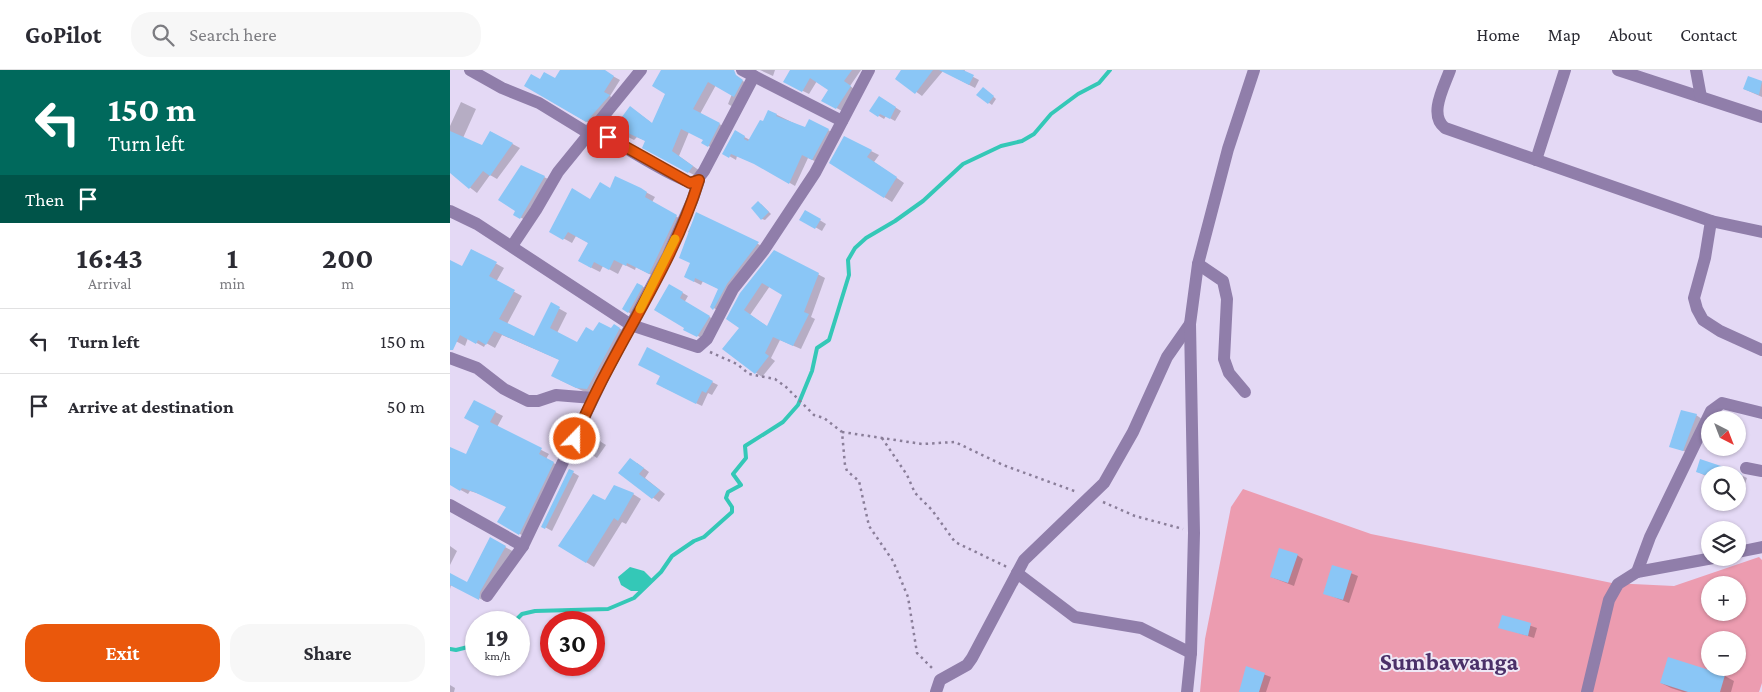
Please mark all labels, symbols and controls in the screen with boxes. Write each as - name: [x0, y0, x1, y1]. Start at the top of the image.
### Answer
- search box: [131, 12, 481, 57]
- text: GoPilot: [25, 21, 101, 48]
- icon: search: [149, 21, 177, 49]
- text: Search here: [189, 24, 277, 45]
- text: Home: [1477, 25, 1520, 45]
- text: Map: [1548, 25, 1580, 45]
- text: About: [1608, 25, 1652, 45]
- text: Contact: [1680, 25, 1737, 45]
- icon: left: [25, 90, 90, 155]
- text: 150 m: [108, 90, 196, 129]
- pin: [587, 116, 629, 158]
- icon: arrive: [594, 123, 622, 151]
- text: Turn left: [108, 131, 185, 156]
- icon: arrive: [74, 185, 102, 213]
- text: Then: [25, 189, 64, 210]
- text: 16:43: [77, 241, 143, 274]
- text: 1: [227, 241, 238, 274]
- text: 200: [322, 241, 373, 274]
- text: Arrival: [88, 275, 132, 292]
- text: min: [220, 275, 245, 292]
- text: m: [341, 275, 354, 292]
- icon: left: [25, 327, 53, 355]
- text: Turn left: [68, 331, 140, 352]
- text: 150 m: [380, 331, 425, 352]
- icon: arrive: [25, 392, 53, 420]
- text: Arrive at destination: [68, 396, 234, 417]
- text: 50 m: [386, 396, 425, 417]
- north arrow: [1701, 411, 1746, 456]
- map controls: [1701, 411, 1746, 676]
- position arrow: [548, 412, 600, 464]
- button: search: [1701, 466, 1746, 511]
- button: layers: [1701, 521, 1746, 566]
- button: +: [1701, 576, 1746, 621]
- speed limit sign: 30: [540, 611, 605, 676]
- button: Exit: [25, 624, 220, 682]
- button: Share: [230, 624, 425, 682]
- text: 19: [486, 624, 509, 651]
- button: −: [1701, 631, 1746, 676]
- district label: Sumbawanga: [1380, 648, 1519, 675]
- text: km/h: [485, 649, 510, 663]

